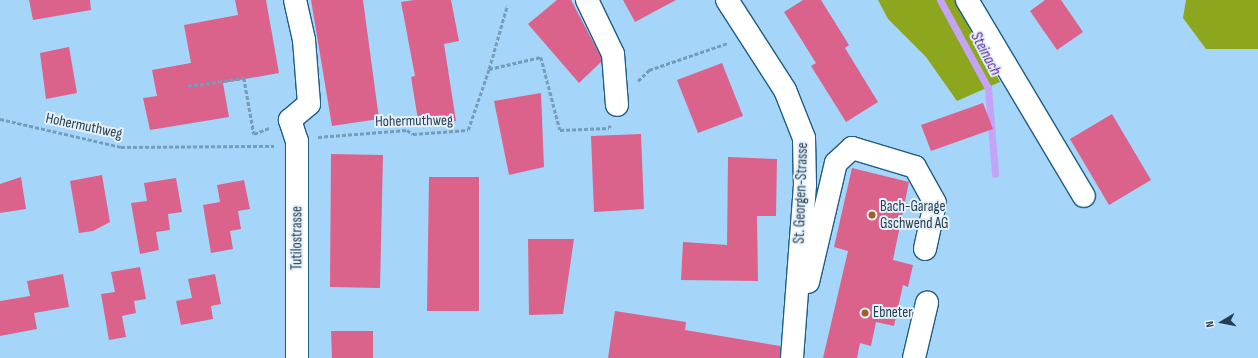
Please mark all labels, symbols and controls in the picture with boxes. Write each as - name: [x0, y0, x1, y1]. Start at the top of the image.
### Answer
- water label: Steinach: [966, 29, 1004, 79]
- street label: Hohermuthweg: [44, 109, 124, 143]
- street label: Hohermuthweg: [375, 111, 453, 131]
- street label: St. Georgen-Strasse: [790, 142, 812, 244]
- place label: Bach-Garage Gschwend AG: [880, 197, 949, 232]
- street label: Tutilostrasse: [288, 206, 306, 270]
- marker: Bach-Garage Gschwend AG: [867, 210, 877, 220]
- north arrow: [1202, 302, 1242, 342]
- place label: Ebneter: [873, 304, 913, 322]
- marker: Ebneter: [860, 308, 870, 318]
- text: N: [1203, 320, 1217, 328]

